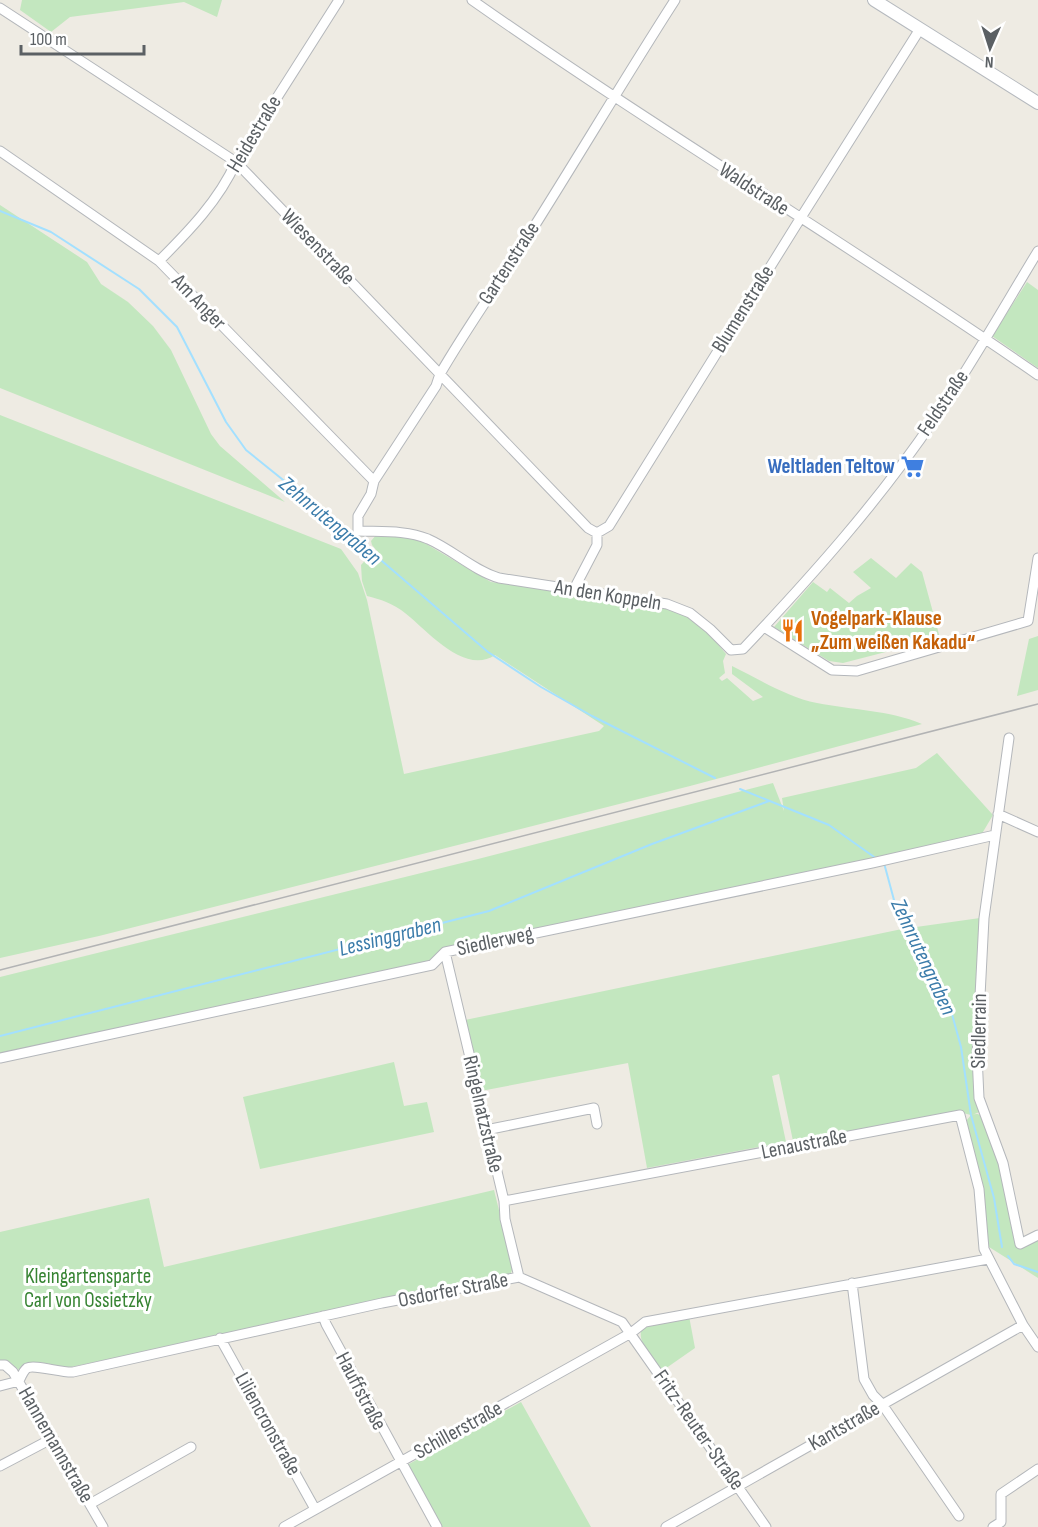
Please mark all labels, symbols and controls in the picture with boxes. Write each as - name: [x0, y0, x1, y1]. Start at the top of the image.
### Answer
- scale bar: [21, 18, 144, 56]
- north arrow: [960, 18, 1020, 78]
- text: 100 m: [30, 29, 67, 50]
- text: N: [985, 52, 994, 71]
- street label: Heidestraße: [221, 91, 287, 177]
- street label: Waldstraße: [714, 157, 794, 221]
- street label: Wiesenstraße: [276, 204, 360, 290]
- street label: Gartenstraße: [473, 217, 545, 309]
- street label: Blumenstraße: [706, 261, 780, 357]
- street label: Am Anger: [166, 268, 231, 335]
- street label: Feldstraße: [912, 365, 974, 441]
- supermarket icon: Weltladen Teltow: [900, 453, 926, 479]
- place label: Weltladen Teltow: [767, 454, 895, 479]
- water label: Zehnrutengraben: [273, 470, 387, 572]
- street label: An den Koppeln: [552, 574, 663, 616]
- place label: Vogelpark-Klause „Zum weißen Kakadu“: [811, 606, 976, 655]
- restaurant icon: Vogelpark-Klause „Zum weißen Kakadu“: [780, 617, 806, 643]
- water label: Zehnrutengraben: [884, 894, 962, 1019]
- water label: Lessinggraben: [336, 911, 444, 963]
- street label: Siedlerweg: [455, 921, 535, 961]
- street label: Siedlerrain: [966, 993, 992, 1069]
- street label: Ringelnatzstraße: [457, 1053, 509, 1175]
- street label: Lenaustraße: [759, 1123, 849, 1165]
- park label: Kleingartensparte Carl von Ossietzky: [24, 1264, 152, 1313]
- street label: Osdorfer Straße: [396, 1267, 510, 1313]
- street label: Hauffstraße: [330, 1348, 392, 1434]
- street label: Fritz-Reuter-Straße: [648, 1365, 750, 1495]
- street label: Liliencronstraße: [229, 1368, 307, 1480]
- street label: Hannemannstraße: [13, 1383, 99, 1507]
- street label: Schillerstraße: [409, 1395, 507, 1465]
- street label: Kantstraße: [804, 1396, 884, 1456]

